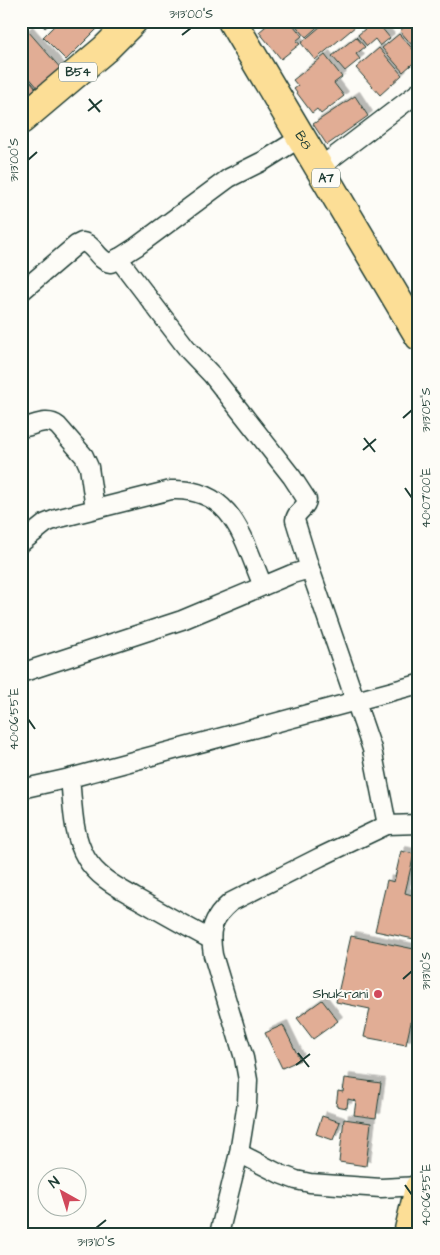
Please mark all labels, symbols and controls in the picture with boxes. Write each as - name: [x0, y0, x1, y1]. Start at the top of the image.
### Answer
- text: 3°13'00"S: [169, 6, 213, 23]
- road number: B54: [59, 62, 97, 82]
- street label: B8: [289, 127, 316, 154]
- text: 3°13'00"S: [6, 138, 23, 182]
- road number: A7: [312, 168, 340, 188]
- text: 3°13'05"S: [418, 387, 435, 432]
- text: 40°07'00"E: [418, 468, 435, 528]
- text: 40°06'55"E: [6, 688, 23, 750]
- text: 3°13'10"S: [418, 952, 435, 990]
- place label: Shukrani: [312, 984, 368, 1004]
- marker: Shukrani: [372, 988, 384, 1000]
- text: 40°06'55"E: [418, 1164, 435, 1226]
- north arrow: [38, 1168, 88, 1218]
- text: N: [45, 1172, 64, 1193]
- text: 3°13'10"S: [77, 1234, 115, 1251]

